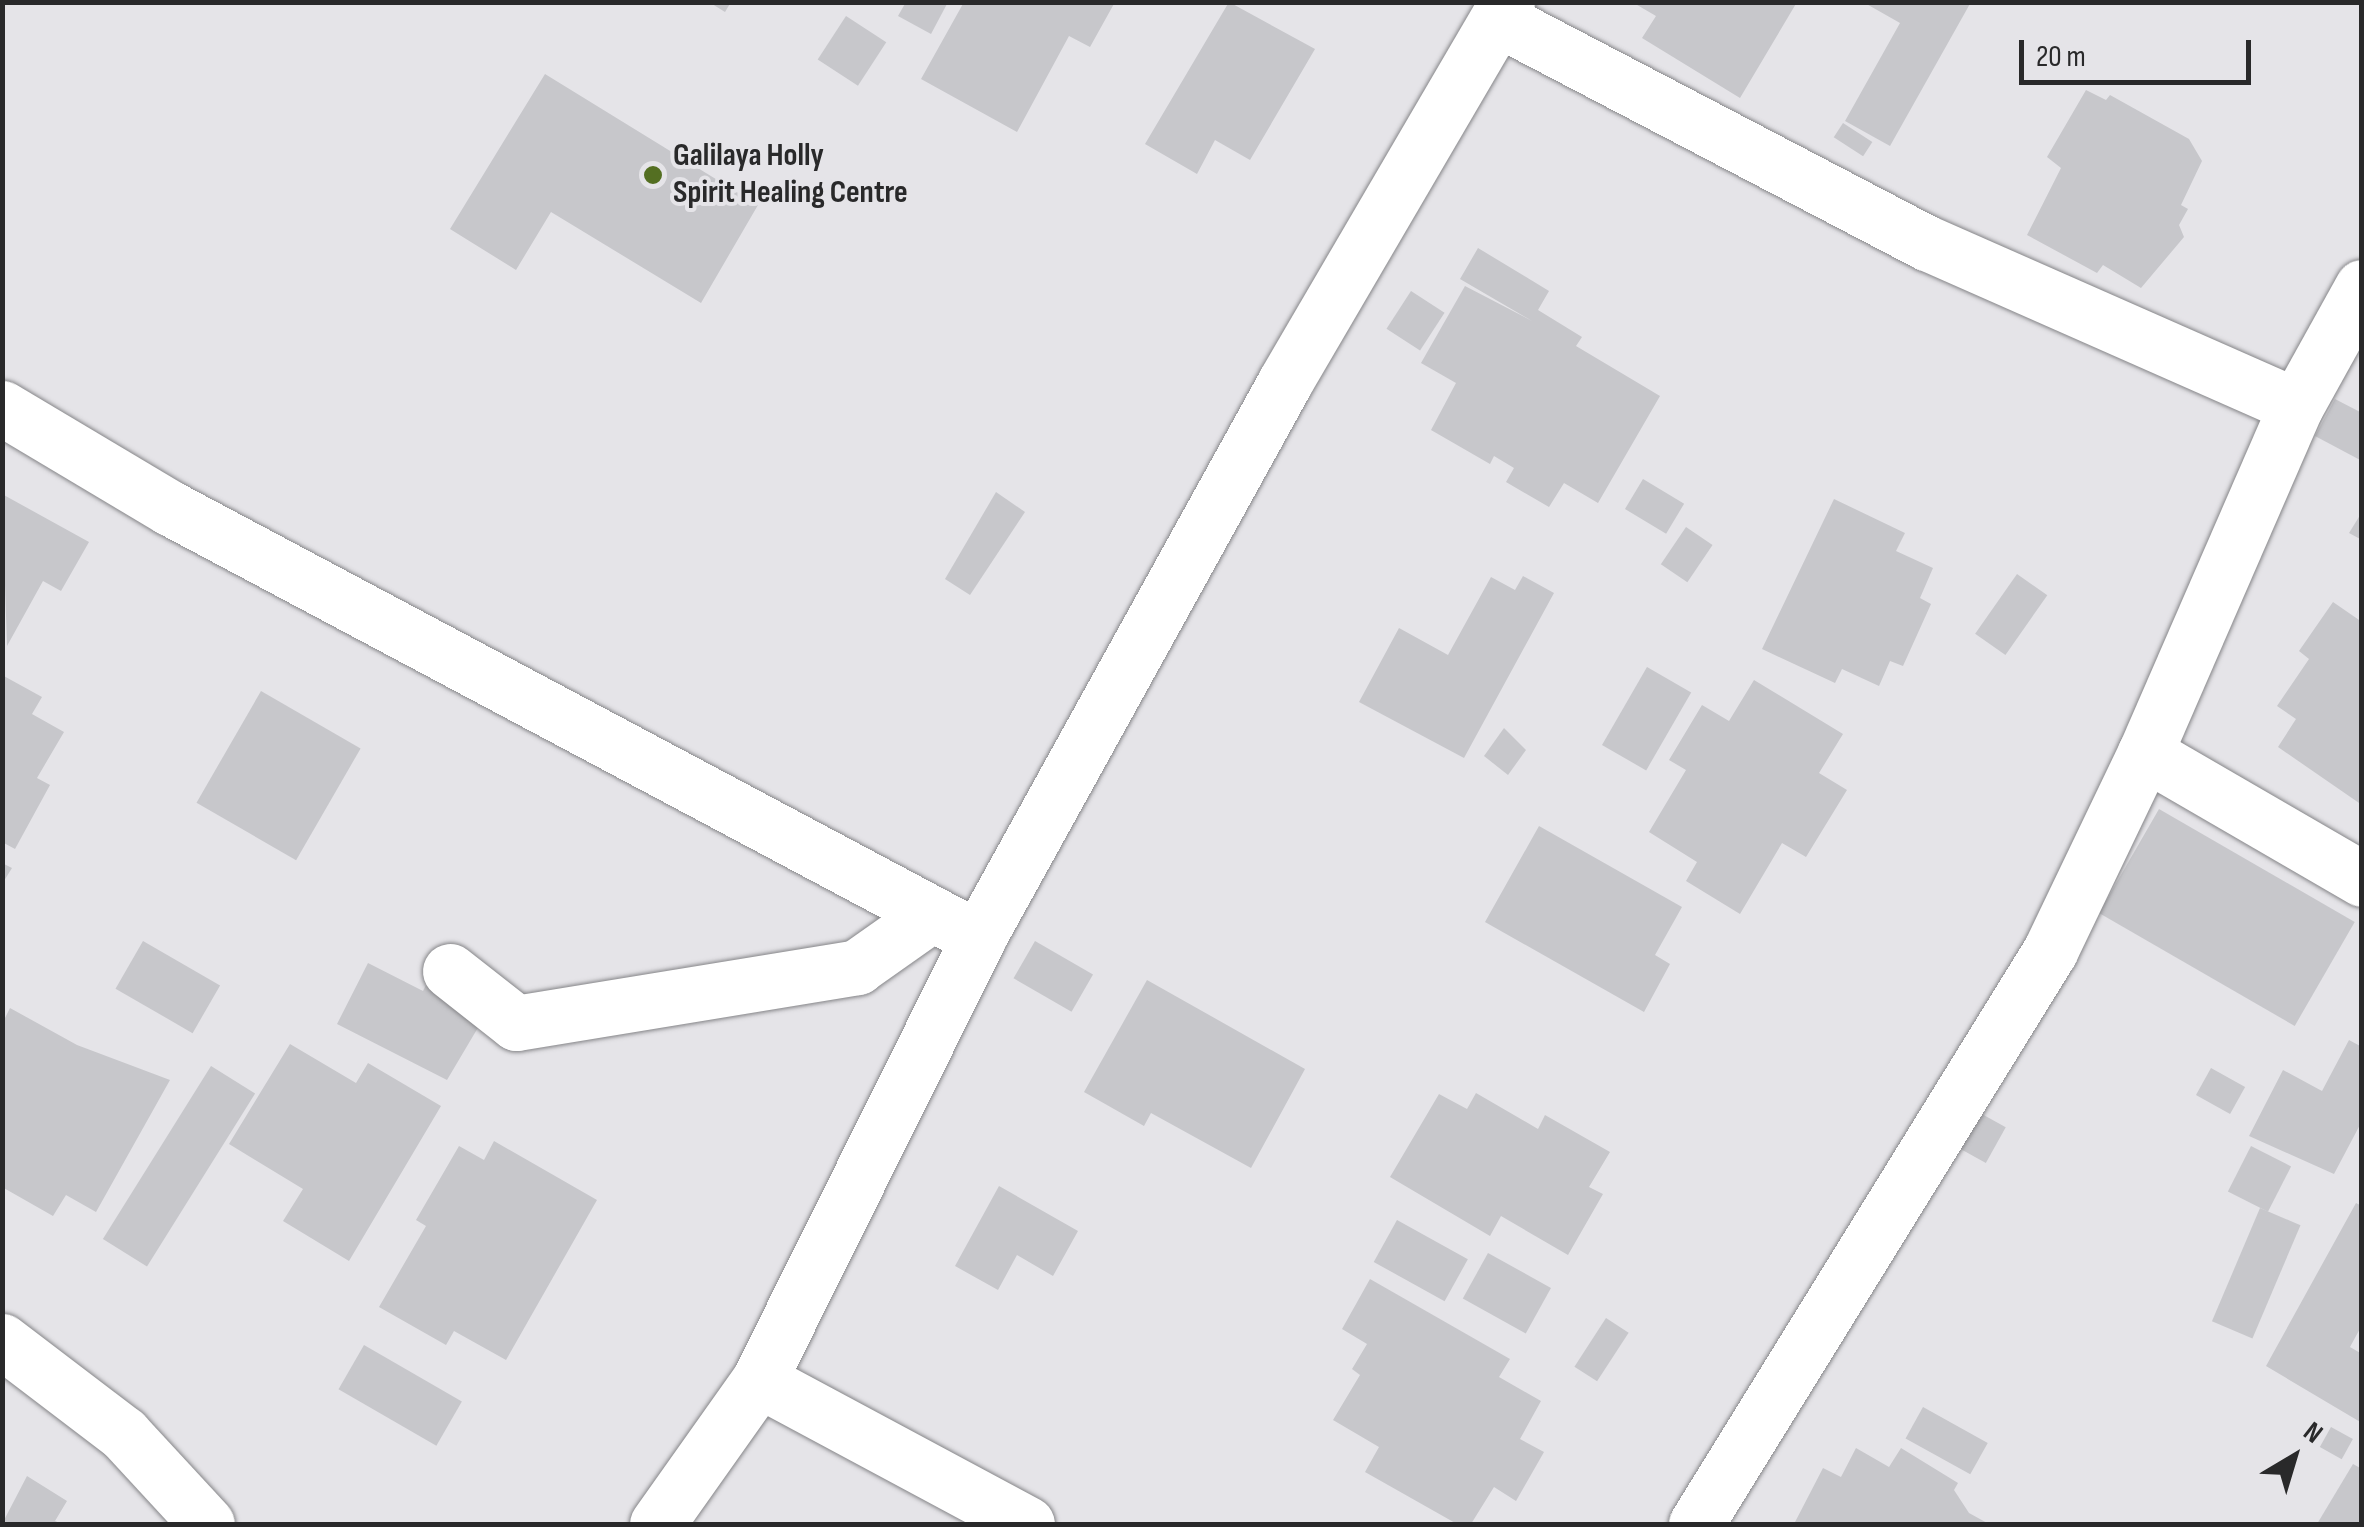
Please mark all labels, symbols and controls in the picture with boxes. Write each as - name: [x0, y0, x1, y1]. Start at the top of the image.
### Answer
- scale bar: [2024, 20, 2256, 82]
- text: 20 m: [2036, 39, 2086, 75]
- place label: Galilaya Holly Spirit Healing Centre: [673, 138, 908, 213]
- marker: Galilaya Holly Spirit Healing Centre: [642, 164, 664, 186]
- north arrow: [2244, 1407, 2344, 1507]
- text: N: [2297, 1415, 2329, 1451]

